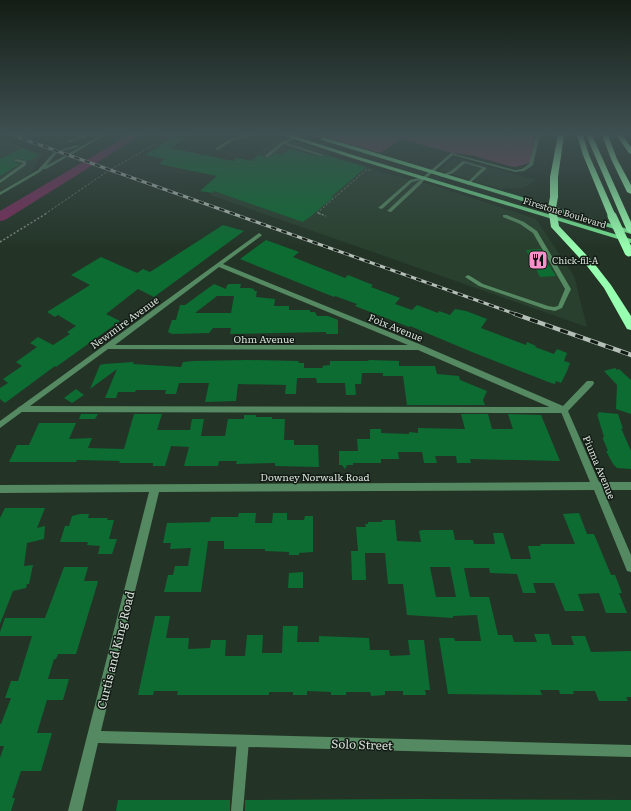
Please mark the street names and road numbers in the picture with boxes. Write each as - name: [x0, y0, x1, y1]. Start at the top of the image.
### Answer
- street label: Firestone Boulevard: [522, 193, 609, 231]
- street label: Newmire Avenue: [87, 292, 161, 352]
- street label: Foix Avenue: [366, 309, 426, 345]
- street label: Ohm Avenue: [234, 331, 294, 346]
- street label: Piuma Avenue: [580, 433, 620, 501]
- street label: Downey Norwalk Road: [260, 469, 370, 484]
- street label: Curtis and King Road: [92, 588, 139, 711]
- street label: Solo Street: [331, 734, 393, 754]

